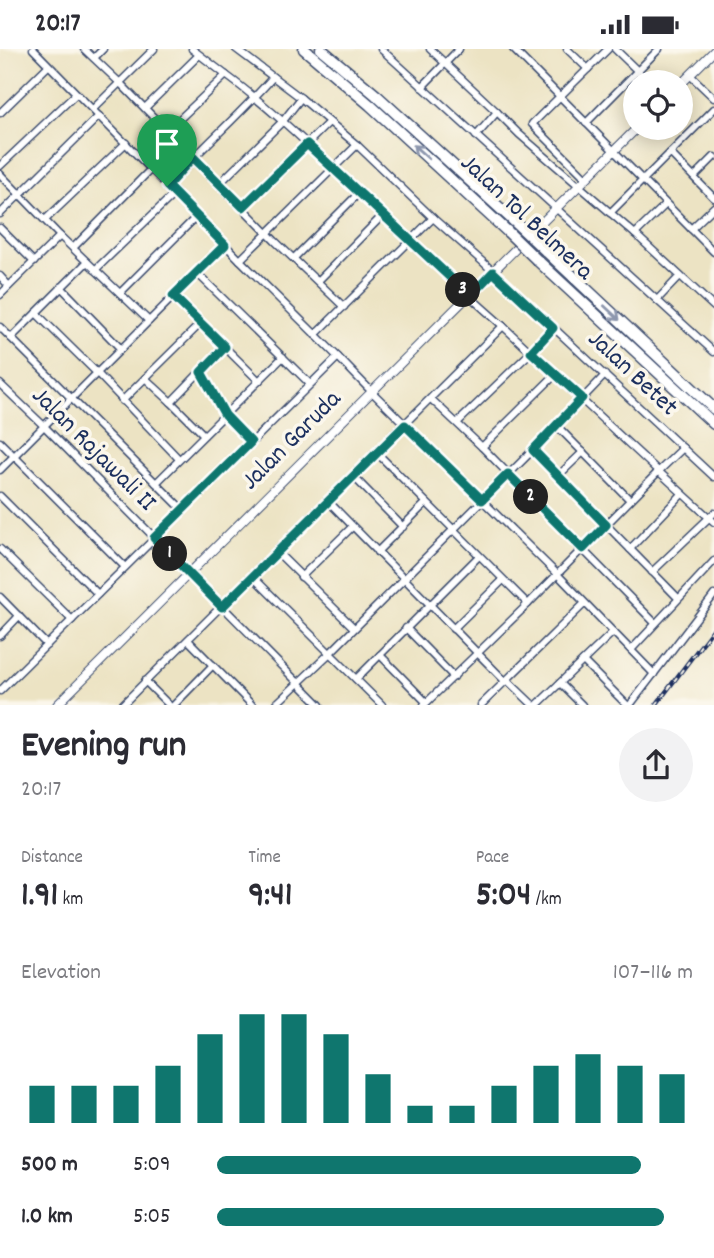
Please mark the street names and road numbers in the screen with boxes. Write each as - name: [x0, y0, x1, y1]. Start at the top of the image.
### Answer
- street label: Jalan Tol Belmera: [451, 146, 602, 290]
- street label: Jalan Betet: [578, 322, 686, 426]
- street label: Jalan Rajawali II: [22, 379, 164, 521]
- street label: Jalan Garuda: [233, 382, 351, 500]

